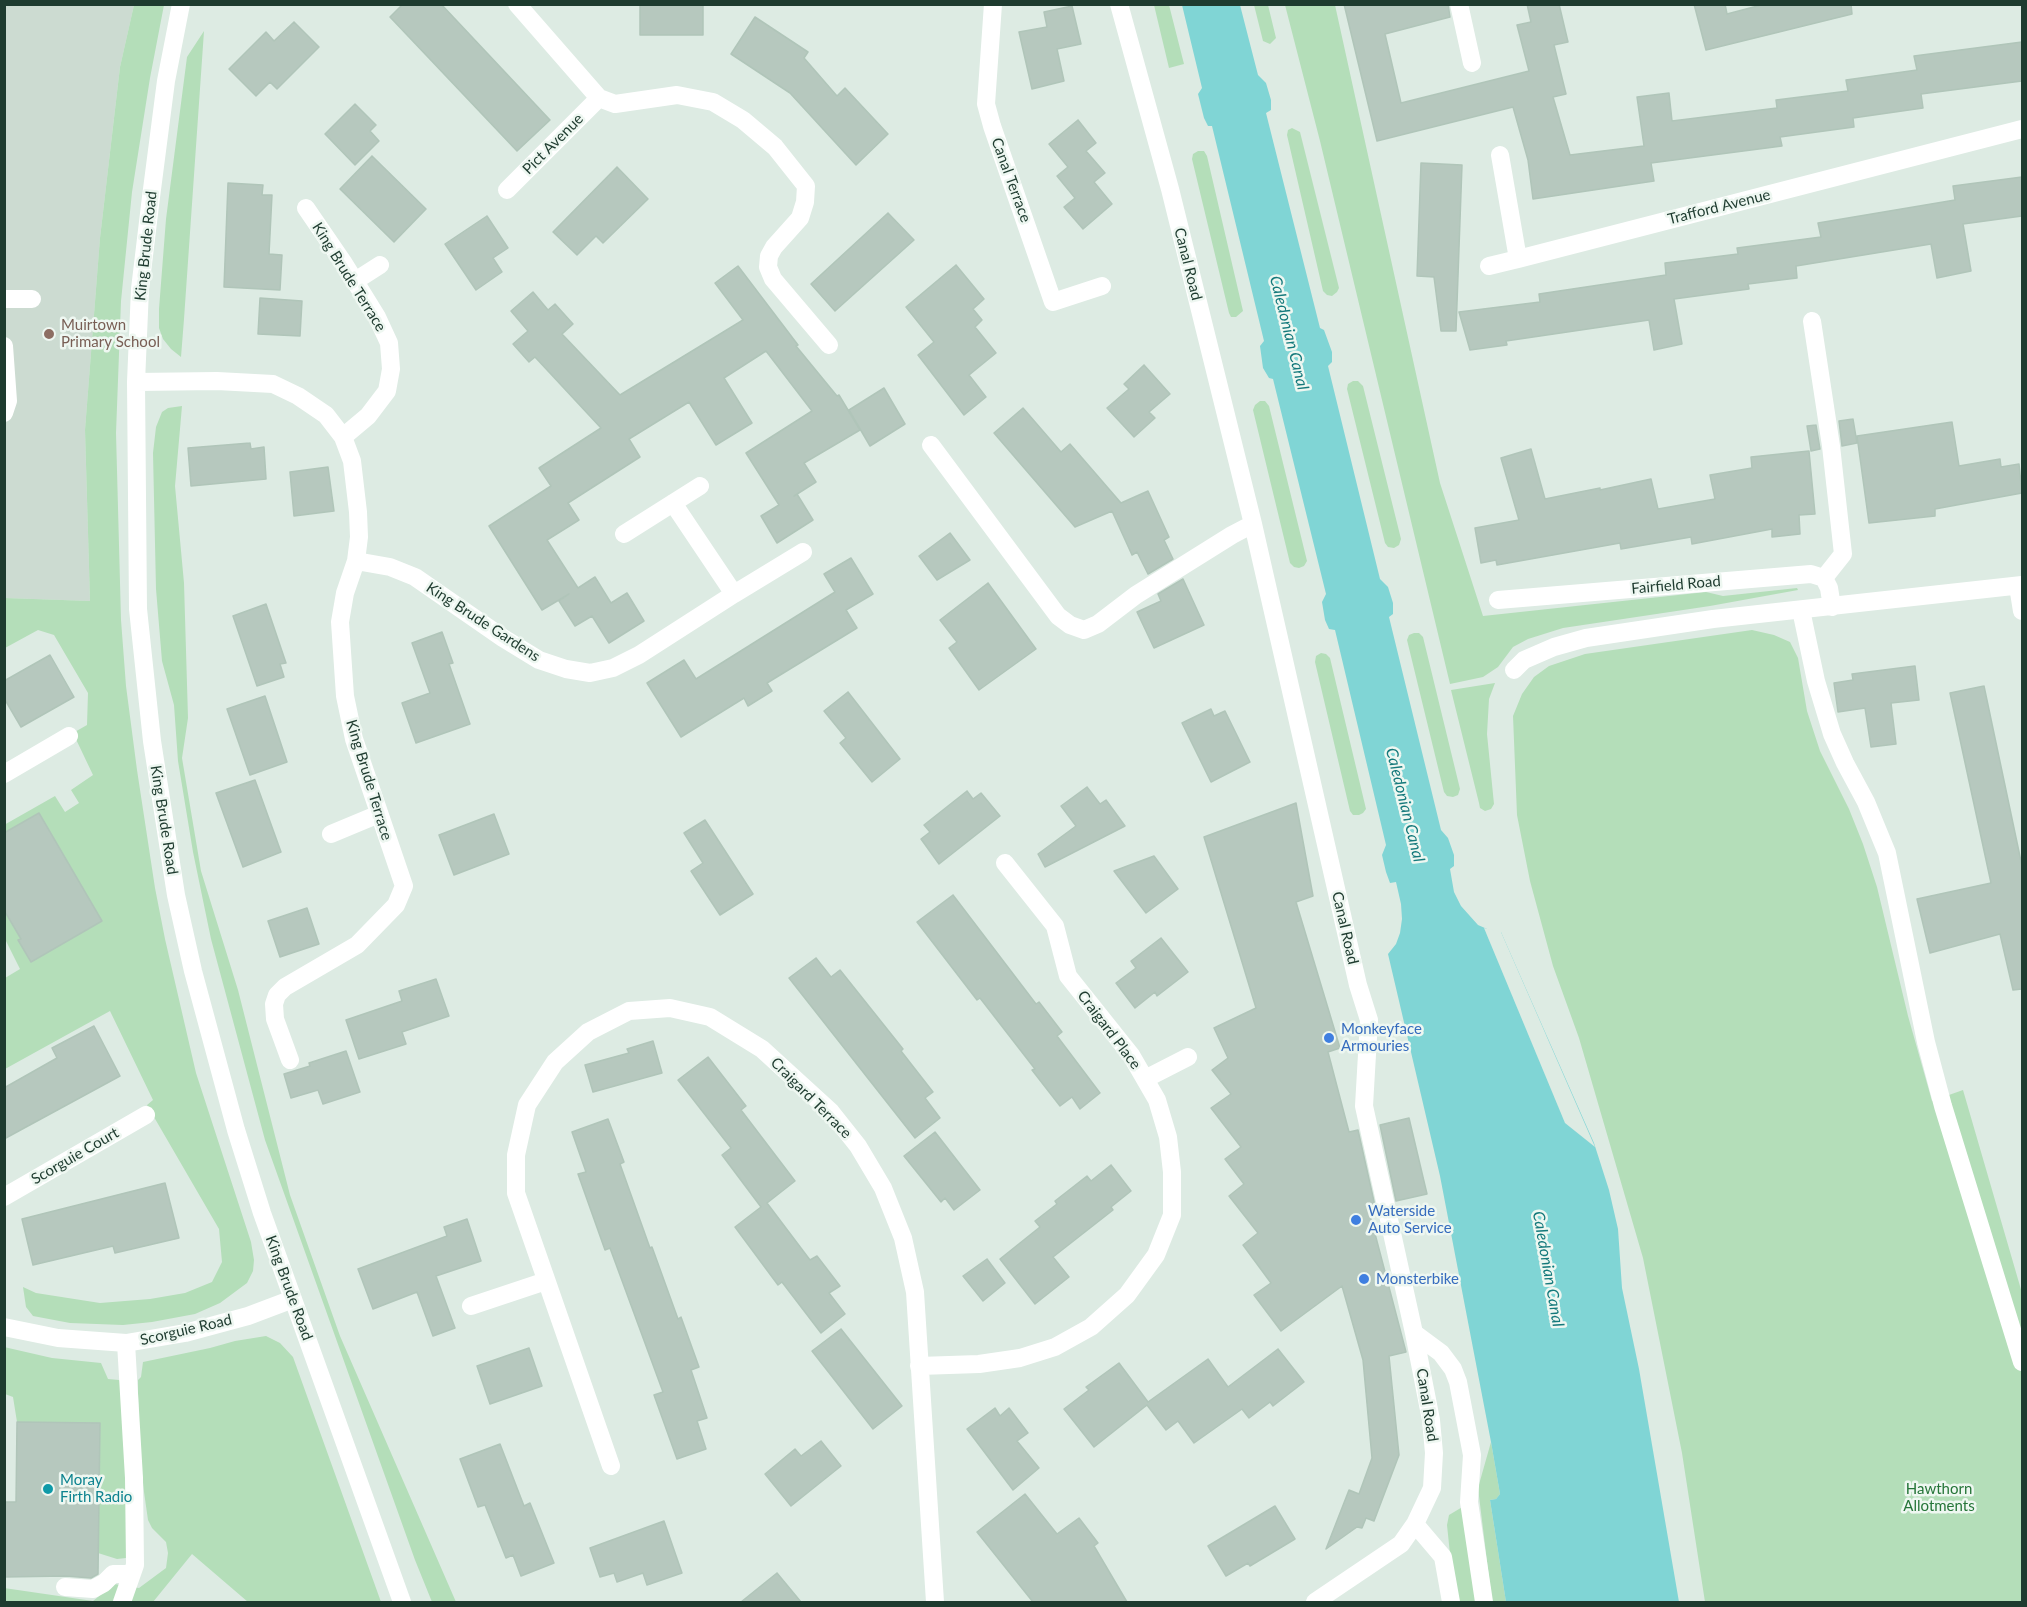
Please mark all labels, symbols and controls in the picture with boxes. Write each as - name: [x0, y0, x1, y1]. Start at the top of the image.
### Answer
- street label: Pict Avenue: [519, 110, 587, 178]
- street label: Canal Terrace: [987, 135, 1035, 225]
- street label: Trafford Avenue: [1666, 186, 1772, 228]
- street label: King Brude Road: [131, 190, 161, 302]
- street label: King Brude Terrace: [308, 219, 390, 335]
- street label: Canal Road: [1170, 226, 1206, 302]
- water label: Caledonian Canal: [1266, 274, 1312, 392]
- place label: Muirtown Primary School: [61, 316, 160, 351]
- marker: Muirtown Primary School: [42, 327, 56, 341]
- street label: Fairfield Road: [1631, 572, 1721, 598]
- street label: King Brude Gardens: [423, 579, 543, 665]
- street label: King Brude Terrace: [342, 717, 396, 843]
- water label: Caledonian Canal: [1382, 746, 1428, 864]
- street label: King Brude Road: [146, 764, 182, 876]
- street label: Canal Road: [1328, 890, 1362, 966]
- street label: Craigard Place: [1074, 987, 1144, 1073]
- place label: Monkeyface Armouries: [1341, 1020, 1422, 1055]
- marker: Monkeyface Armouries: [1322, 1031, 1336, 1045]
- street label: Craigard Terrace: [767, 1054, 855, 1142]
- street label: Scorguie Court: [28, 1124, 122, 1188]
- place label: Waterside Auto Service: [1368, 1202, 1452, 1237]
- water label: Caledonian Canal: [1528, 1210, 1568, 1328]
- marker: Waterside Auto Service: [1349, 1213, 1363, 1227]
- street label: King Brude Road: [262, 1233, 316, 1343]
- place label: Monsterbike: [1376, 1270, 1459, 1288]
- marker: Monsterbike: [1357, 1272, 1371, 1286]
- street label: Scorguie Road: [138, 1311, 234, 1349]
- street label: Canal Road: [1412, 1367, 1442, 1443]
- place label: Moray Firth Radio: [60, 1471, 132, 1506]
- park label: Hawthorn Allotments: [1903, 1480, 1975, 1515]
- marker: Moray Firth Radio: [41, 1482, 55, 1496]

